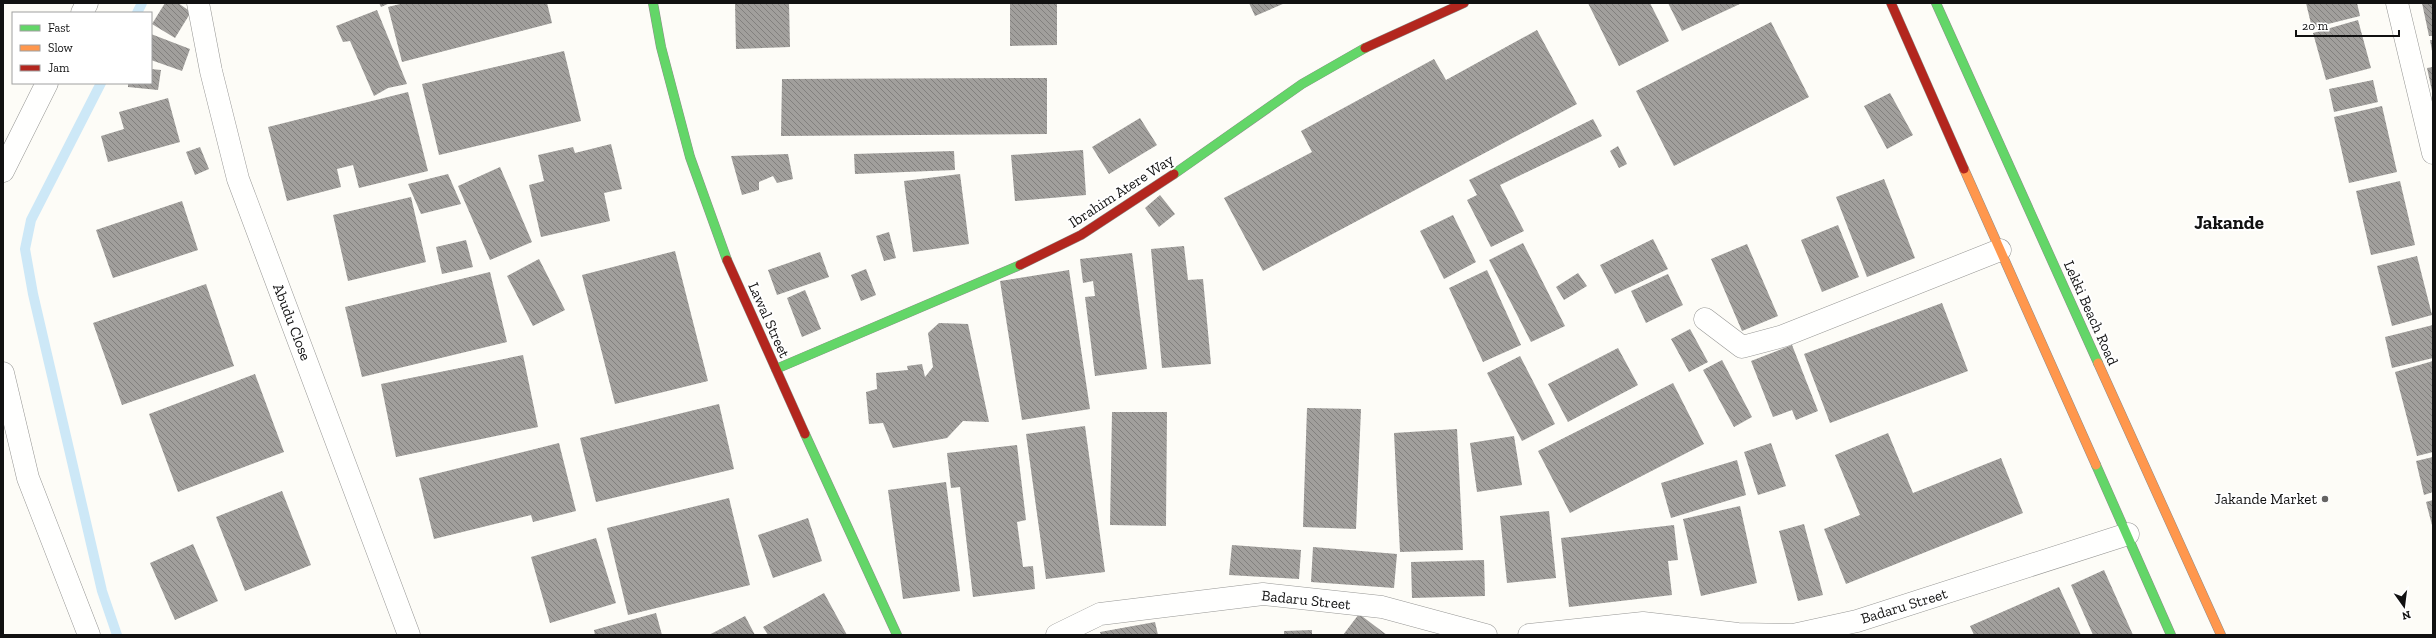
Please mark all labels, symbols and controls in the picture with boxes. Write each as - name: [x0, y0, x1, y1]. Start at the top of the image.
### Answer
- legend: [12, 12, 152, 84]
- scale bar: [2296, 12, 2399, 38]
- text: 20 m: [2302, 19, 2329, 33]
- text: Fast: [48, 21, 71, 35]
- text: Slow: [48, 41, 74, 55]
- text: Jam: [48, 61, 70, 75]
- street label: Ibrahim Atere Way: [1065, 150, 1177, 232]
- district label: Jakande: [2194, 211, 2264, 234]
- street label: Lekki Beach Road: [2060, 258, 2122, 369]
- street label: Lawal Street: [744, 279, 794, 361]
- street label: Abudu Close: [269, 281, 315, 363]
- place label: Jakande Market: [2214, 490, 2317, 508]
- marker: Jakande Market: [2320, 494, 2330, 504]
- street label: Badaru Street: [1859, 584, 1950, 628]
- street label: Badaru Street: [1261, 586, 1352, 614]
- north arrow: [2384, 586, 2424, 626]
- text: N: [2400, 608, 2412, 623]

